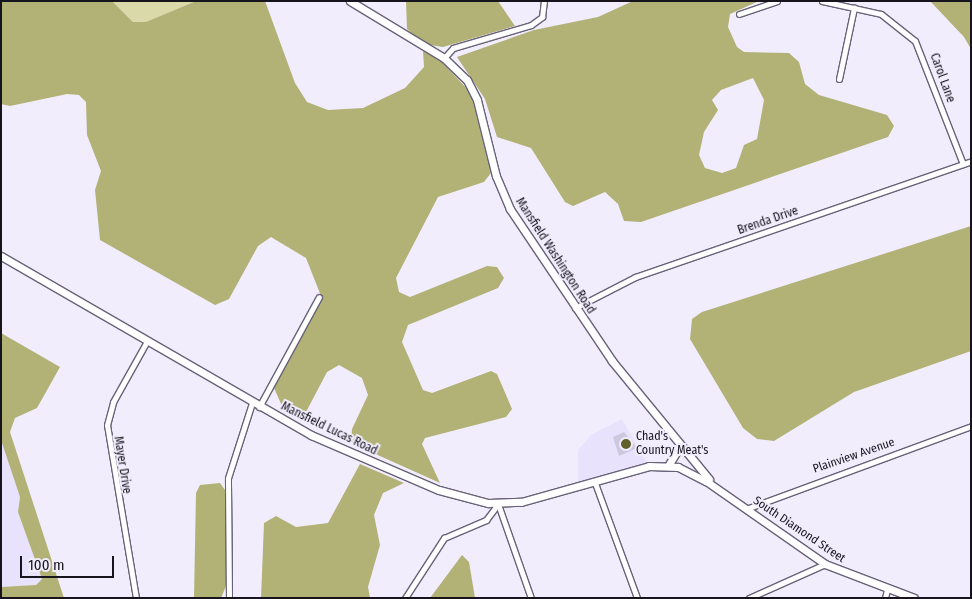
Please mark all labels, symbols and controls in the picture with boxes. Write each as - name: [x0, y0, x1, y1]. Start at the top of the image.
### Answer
- street label: Carol Lane: [926, 51, 958, 105]
- street label: Mansfield Washington Road: [512, 195, 598, 317]
- street label: Brenda Drive: [736, 204, 800, 238]
- street label: Mansfield Lucas Road: [278, 399, 380, 459]
- place label: Chad's Country Meat's: [636, 430, 708, 458]
- street label: Mayer Drive: [110, 435, 134, 495]
- street label: Plainview Avenue: [811, 435, 897, 477]
- marker: Chad's Country Meat's: [620, 438, 632, 450]
- street label: South Diamond Street: [750, 494, 848, 566]
- scale bar: [22, 546, 116, 578]
- text: 100 m: [28, 556, 65, 574]

